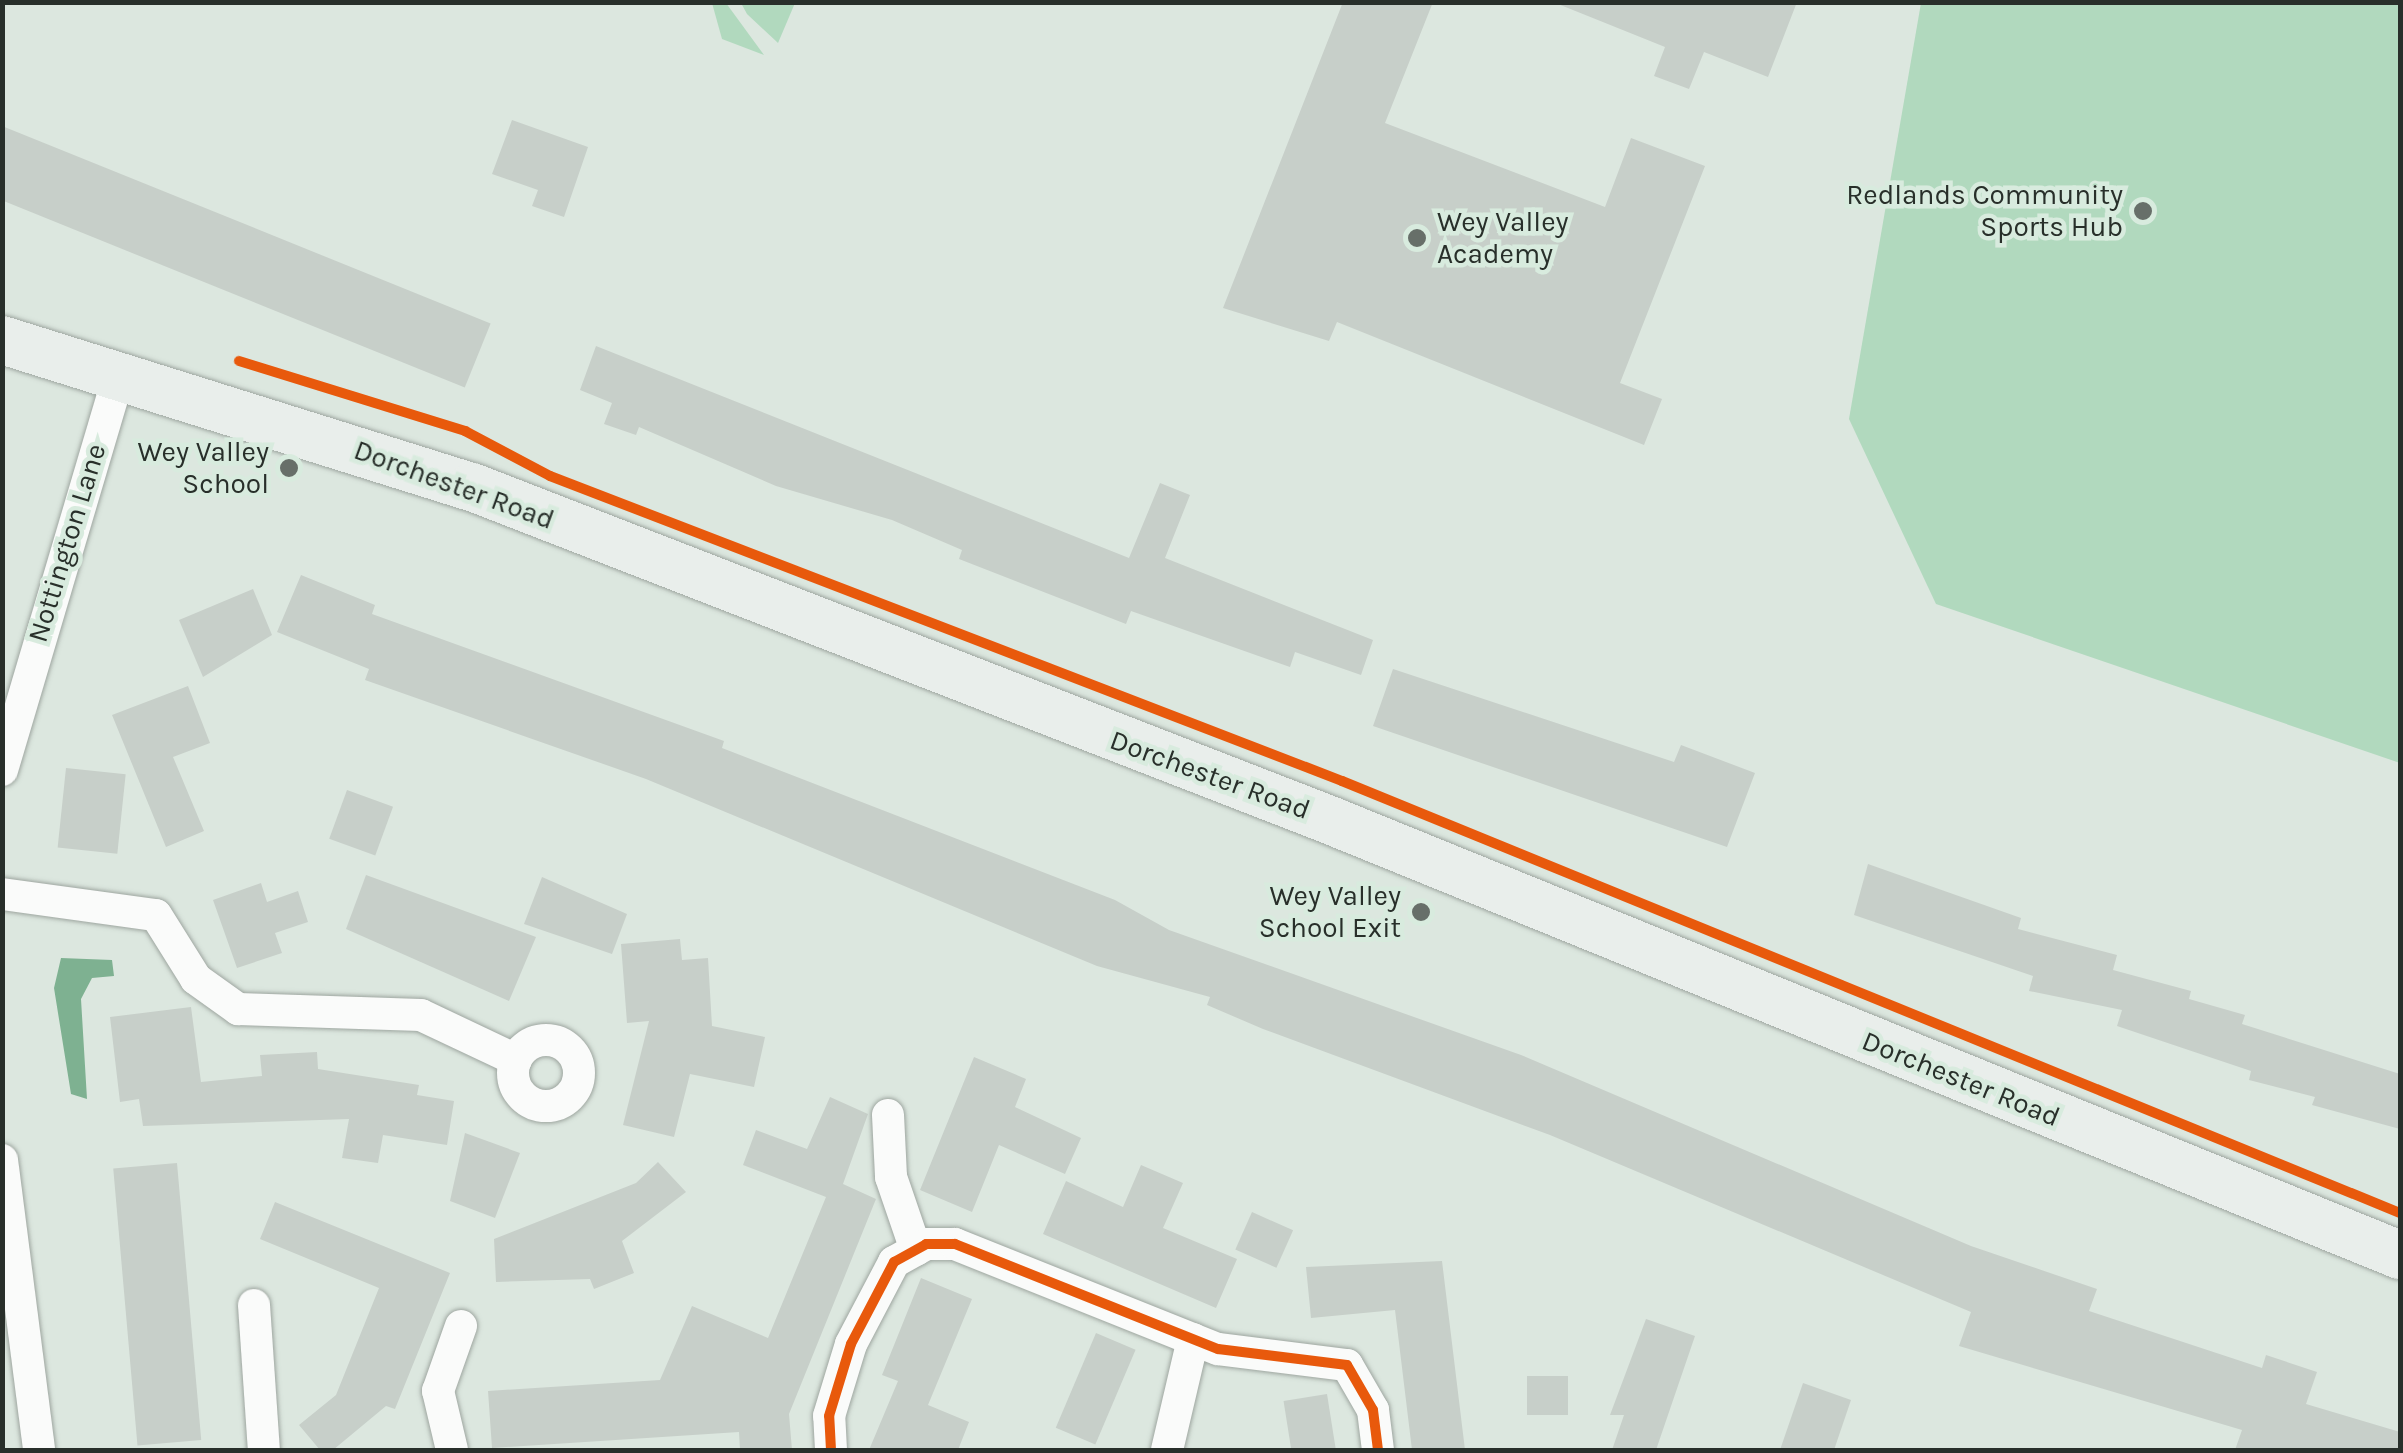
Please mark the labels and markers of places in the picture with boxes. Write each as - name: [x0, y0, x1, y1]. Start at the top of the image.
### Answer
- place label: Redlands Community Sports Hub: [1846, 178, 2123, 244]
- marker: Redlands Community Sports Hub: [2132, 200, 2154, 222]
- place label: Wey Valley Academy: [1437, 205, 1569, 271]
- marker: Wey Valley Academy: [1406, 227, 1428, 249]
- place label: Wey Valley School: [137, 435, 269, 501]
- marker: Wey Valley School: [278, 457, 300, 479]
- place label: Wey Valley School Exit: [1259, 879, 1401, 945]
- marker: Wey Valley School Exit: [1410, 901, 1432, 923]

